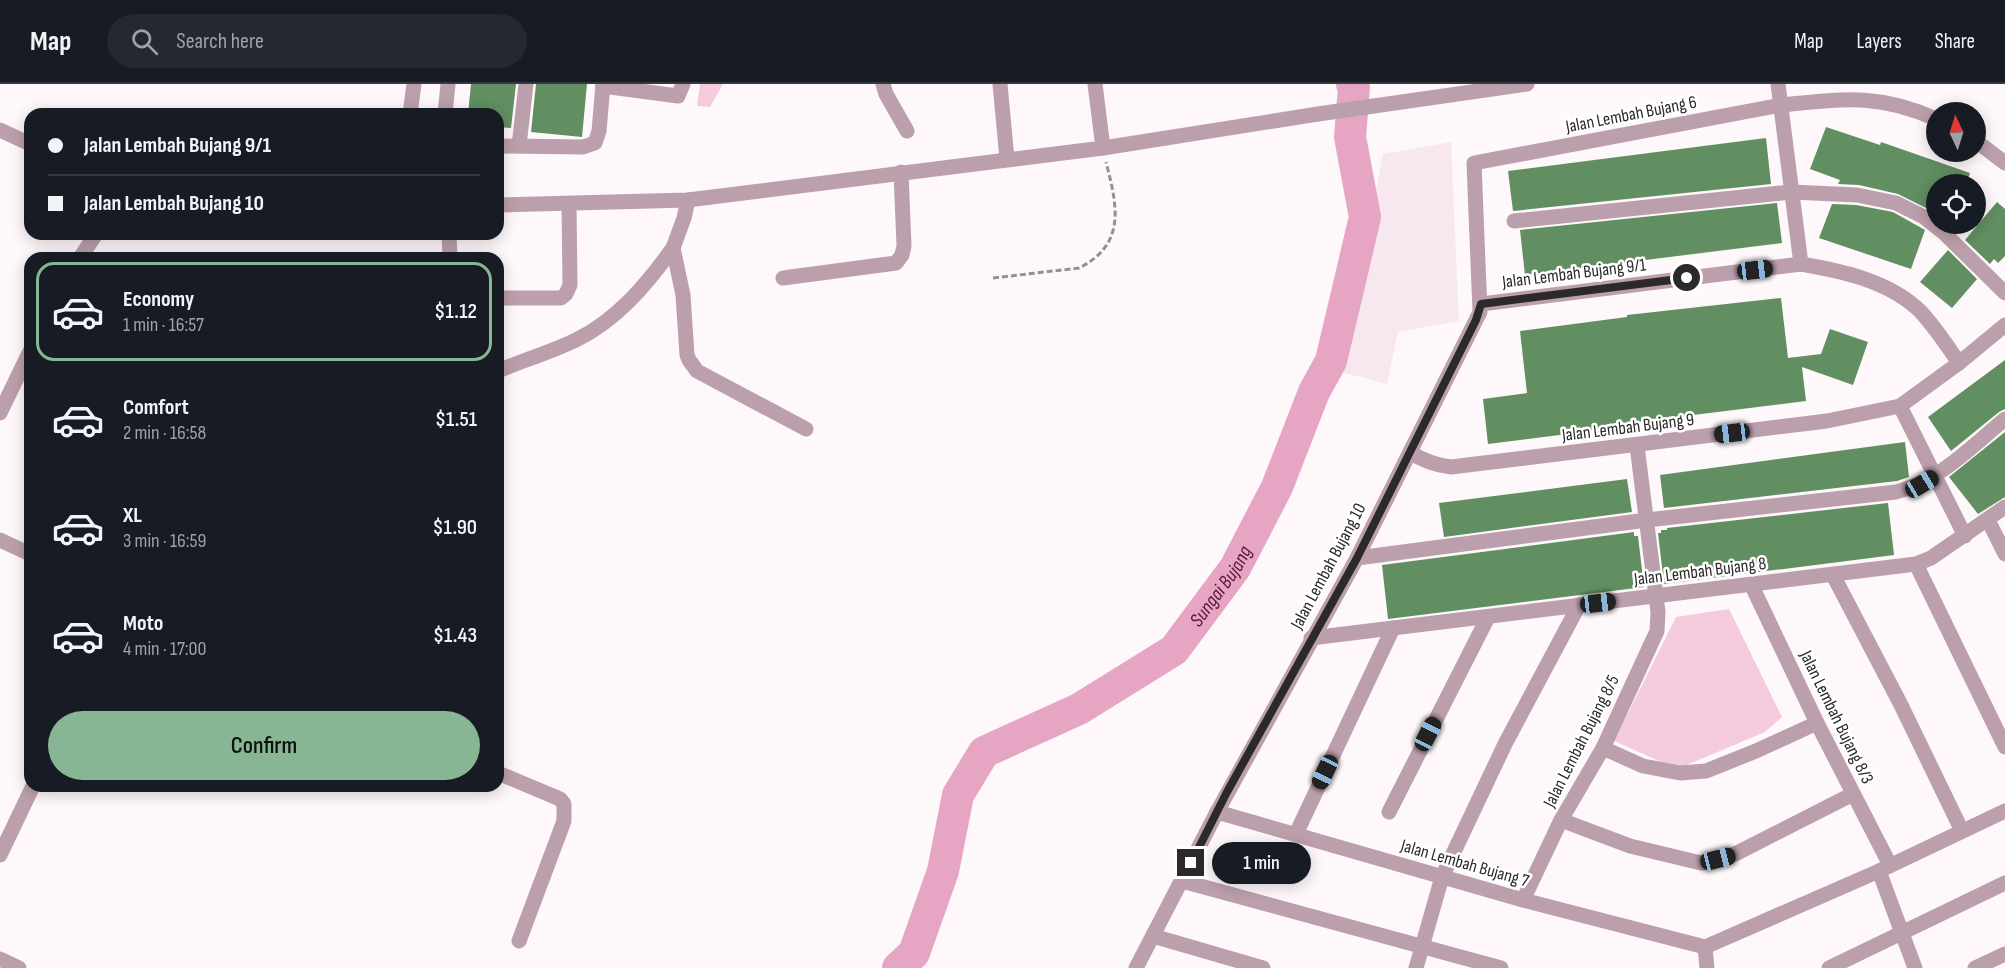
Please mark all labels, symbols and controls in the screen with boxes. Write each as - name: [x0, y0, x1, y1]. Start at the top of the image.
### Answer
- search box: [107, 14, 527, 68]
- text: Map: [30, 25, 71, 58]
- icon: search: [128, 25, 161, 58]
- text: Search here: [176, 28, 264, 55]
- text: Map: [1794, 29, 1823, 54]
- text: Layers: [1856, 29, 1902, 54]
- text: Share: [1935, 29, 1975, 54]
- street label: Jalan Lembah Bujang 6: [1563, 91, 1698, 138]
- north arrow: [1926, 102, 1986, 162]
- map controls: [1926, 102, 1986, 234]
- text: Jalan Lembah Bujang 9/1: [84, 132, 271, 159]
- button: locate: [1926, 174, 1986, 234]
- text: Jalan Lembah Bujang 10: [84, 190, 264, 217]
- street label: Jalan Lembah Bujang 9/1: [1500, 254, 1648, 293]
- car: [1736, 259, 1774, 281]
- route start: [1673, 264, 1700, 291]
- icon: car: [51, 285, 105, 339]
- text: Economy: [123, 286, 194, 313]
- text: $1.12: [434, 298, 477, 325]
- text: 1 min · 16:57: [123, 313, 204, 337]
- icon: car: [51, 393, 105, 447]
- text: Comfort: [123, 394, 189, 421]
- text: $1.51: [435, 406, 477, 433]
- street label: Jalan Lembah Bujang 9: [1560, 409, 1695, 446]
- text: 2 min · 16:58: [123, 421, 206, 445]
- car: [1713, 422, 1751, 444]
- car: [1902, 467, 1942, 501]
- street label: Jalan Lembah Bujang 10: [1286, 500, 1370, 634]
- icon: car: [51, 501, 105, 555]
- text: XL: [123, 502, 142, 529]
- text: $1.90: [432, 514, 477, 541]
- text: 3 min · 16:59: [123, 529, 206, 553]
- water label: Sungai Bujang: [1185, 542, 1257, 631]
- street label: Jalan Lembah Bujang 8: [1632, 553, 1767, 590]
- car: [1579, 592, 1617, 614]
- icon: car: [51, 609, 105, 663]
- text: Moto: [123, 610, 163, 637]
- text: $1.43: [433, 622, 477, 649]
- text: 4 min · 17:00: [123, 637, 206, 661]
- street label: Jalan Lembah Bujang 8/3: [1795, 646, 1878, 787]
- street label: Jalan Lembah Bujang 8/5: [1539, 672, 1624, 812]
- button: Confirm: [48, 711, 480, 780]
- car: [1412, 714, 1444, 754]
- car: [1309, 752, 1341, 792]
- street label: Jalan Lembah Bujang 7: [1397, 835, 1532, 892]
- callout: 1 min: [1212, 842, 1311, 884]
- car: [1698, 846, 1738, 872]
- route end: [1177, 849, 1204, 876]
- text: 1 min: [1243, 851, 1280, 875]

